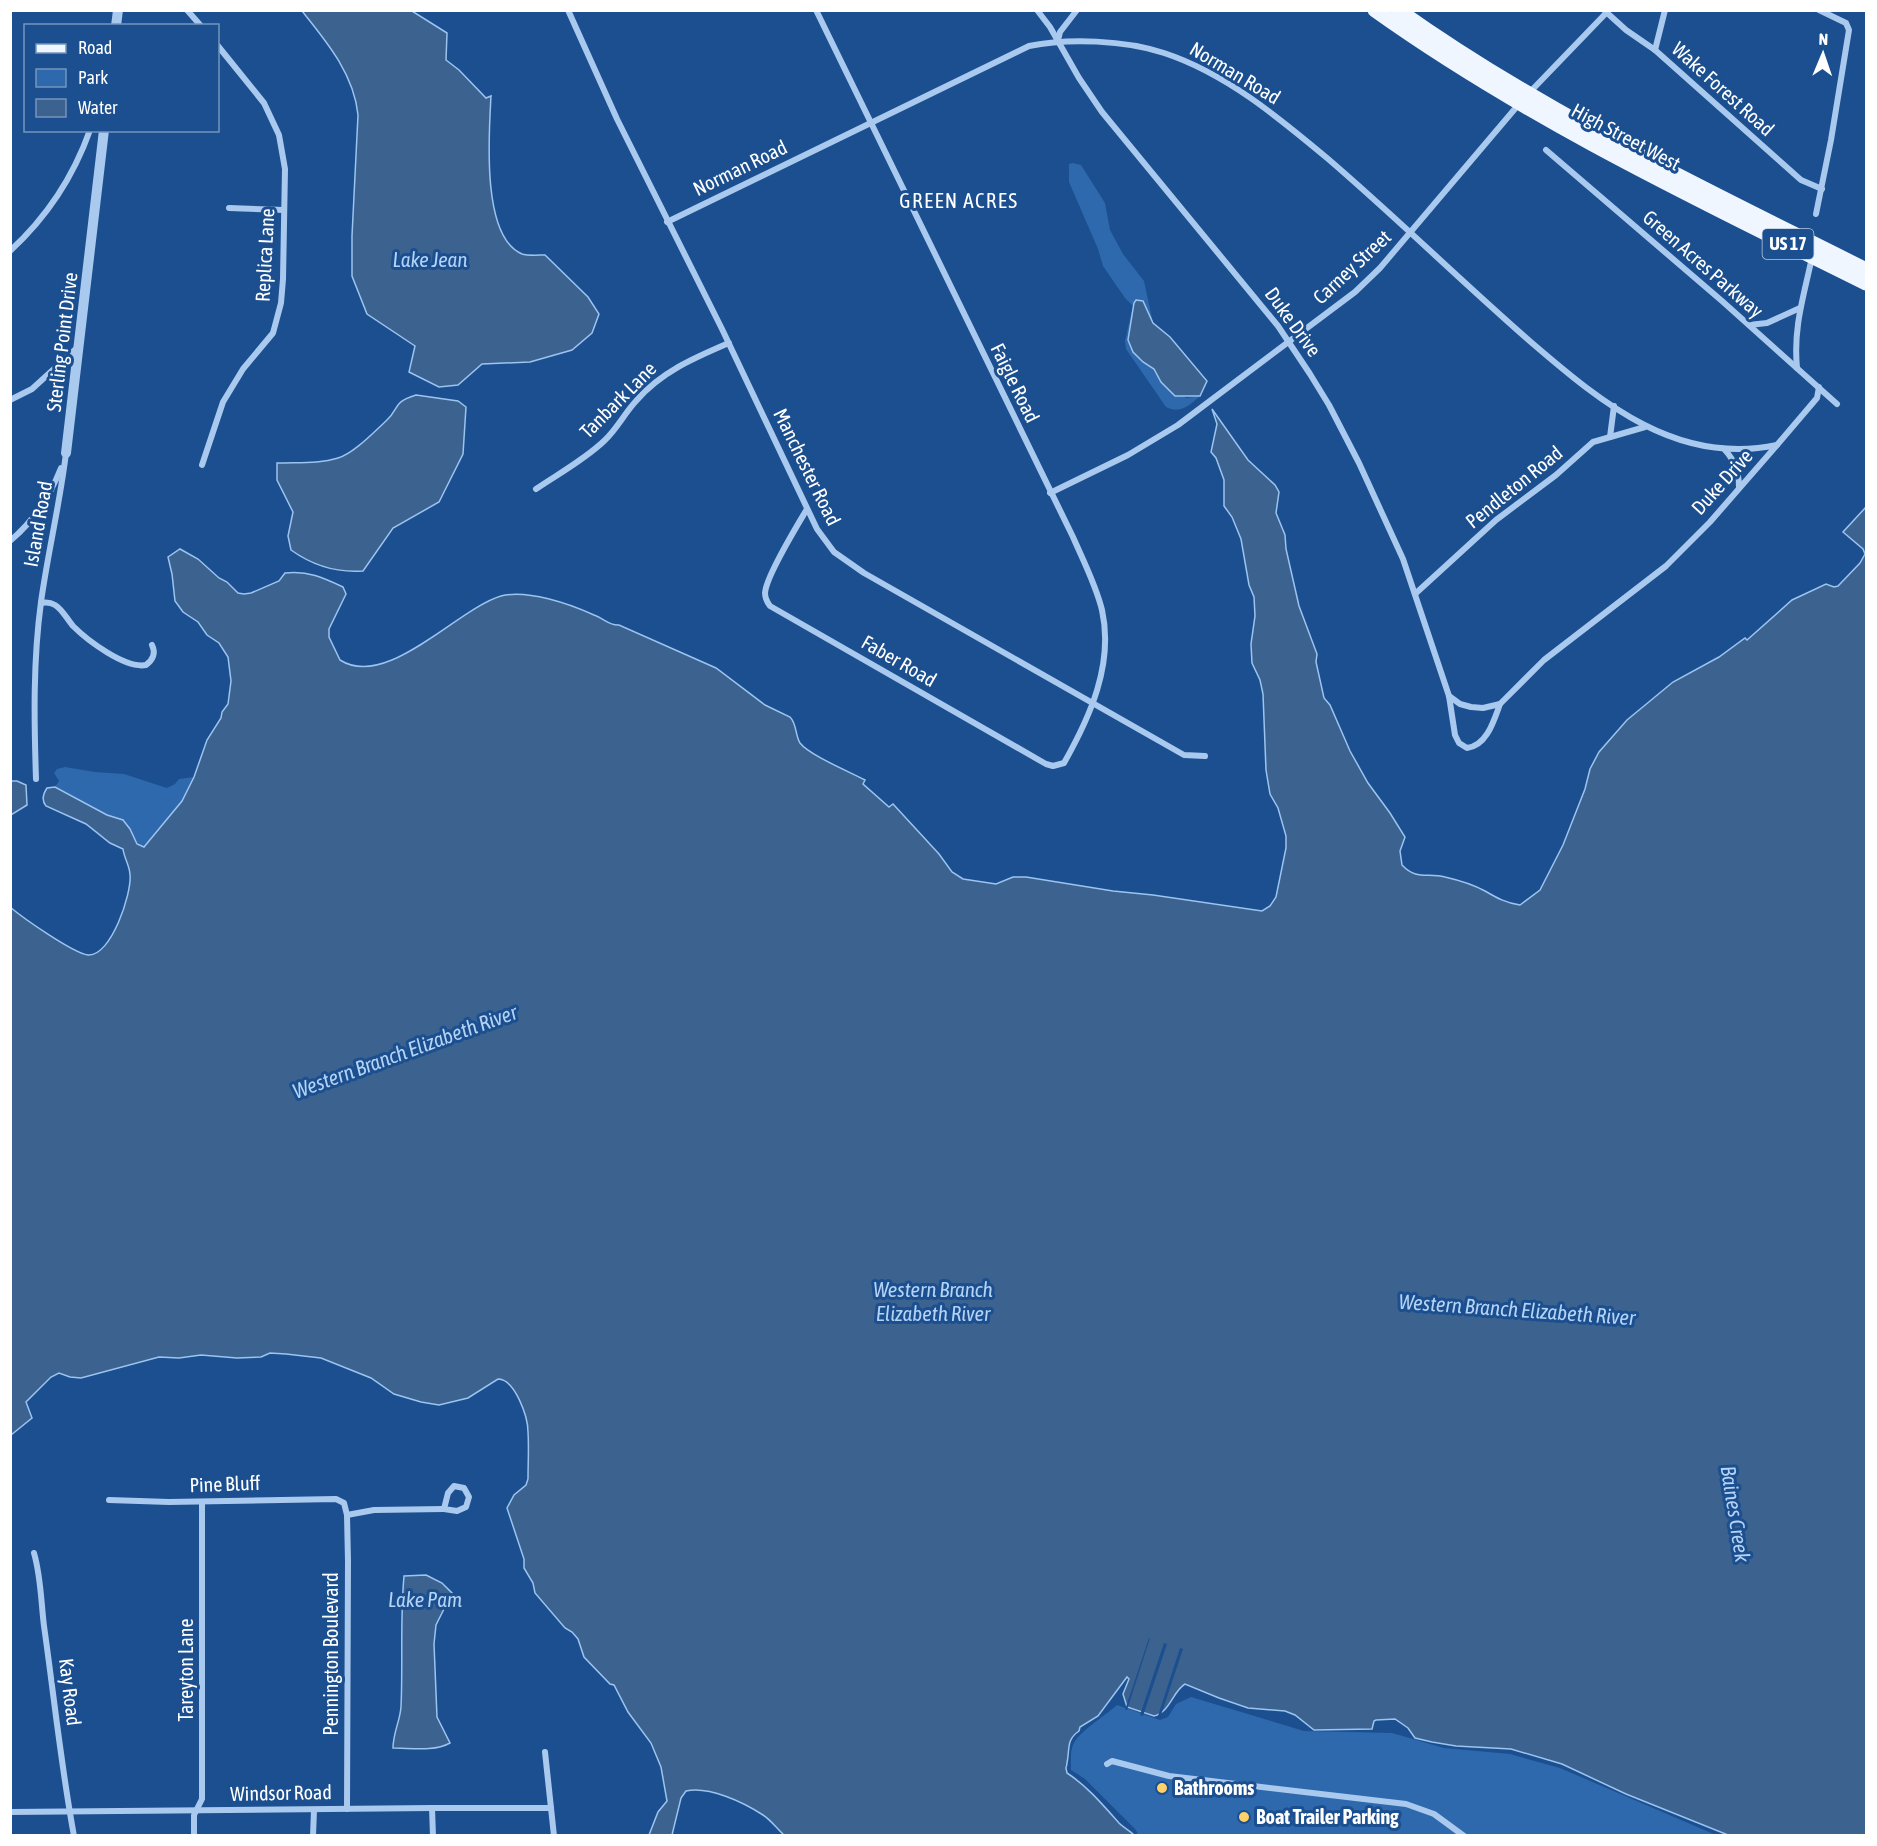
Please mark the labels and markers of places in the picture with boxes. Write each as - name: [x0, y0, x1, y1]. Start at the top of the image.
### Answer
- place label: Bathrooms: [1174, 1776, 1254, 1799]
- marker: Bathrooms: [1155, 1781, 1169, 1795]
- place label: Boat Trailer Parking: [1256, 1805, 1399, 1828]
- marker: Boat Trailer Parking: [1237, 1810, 1251, 1824]

